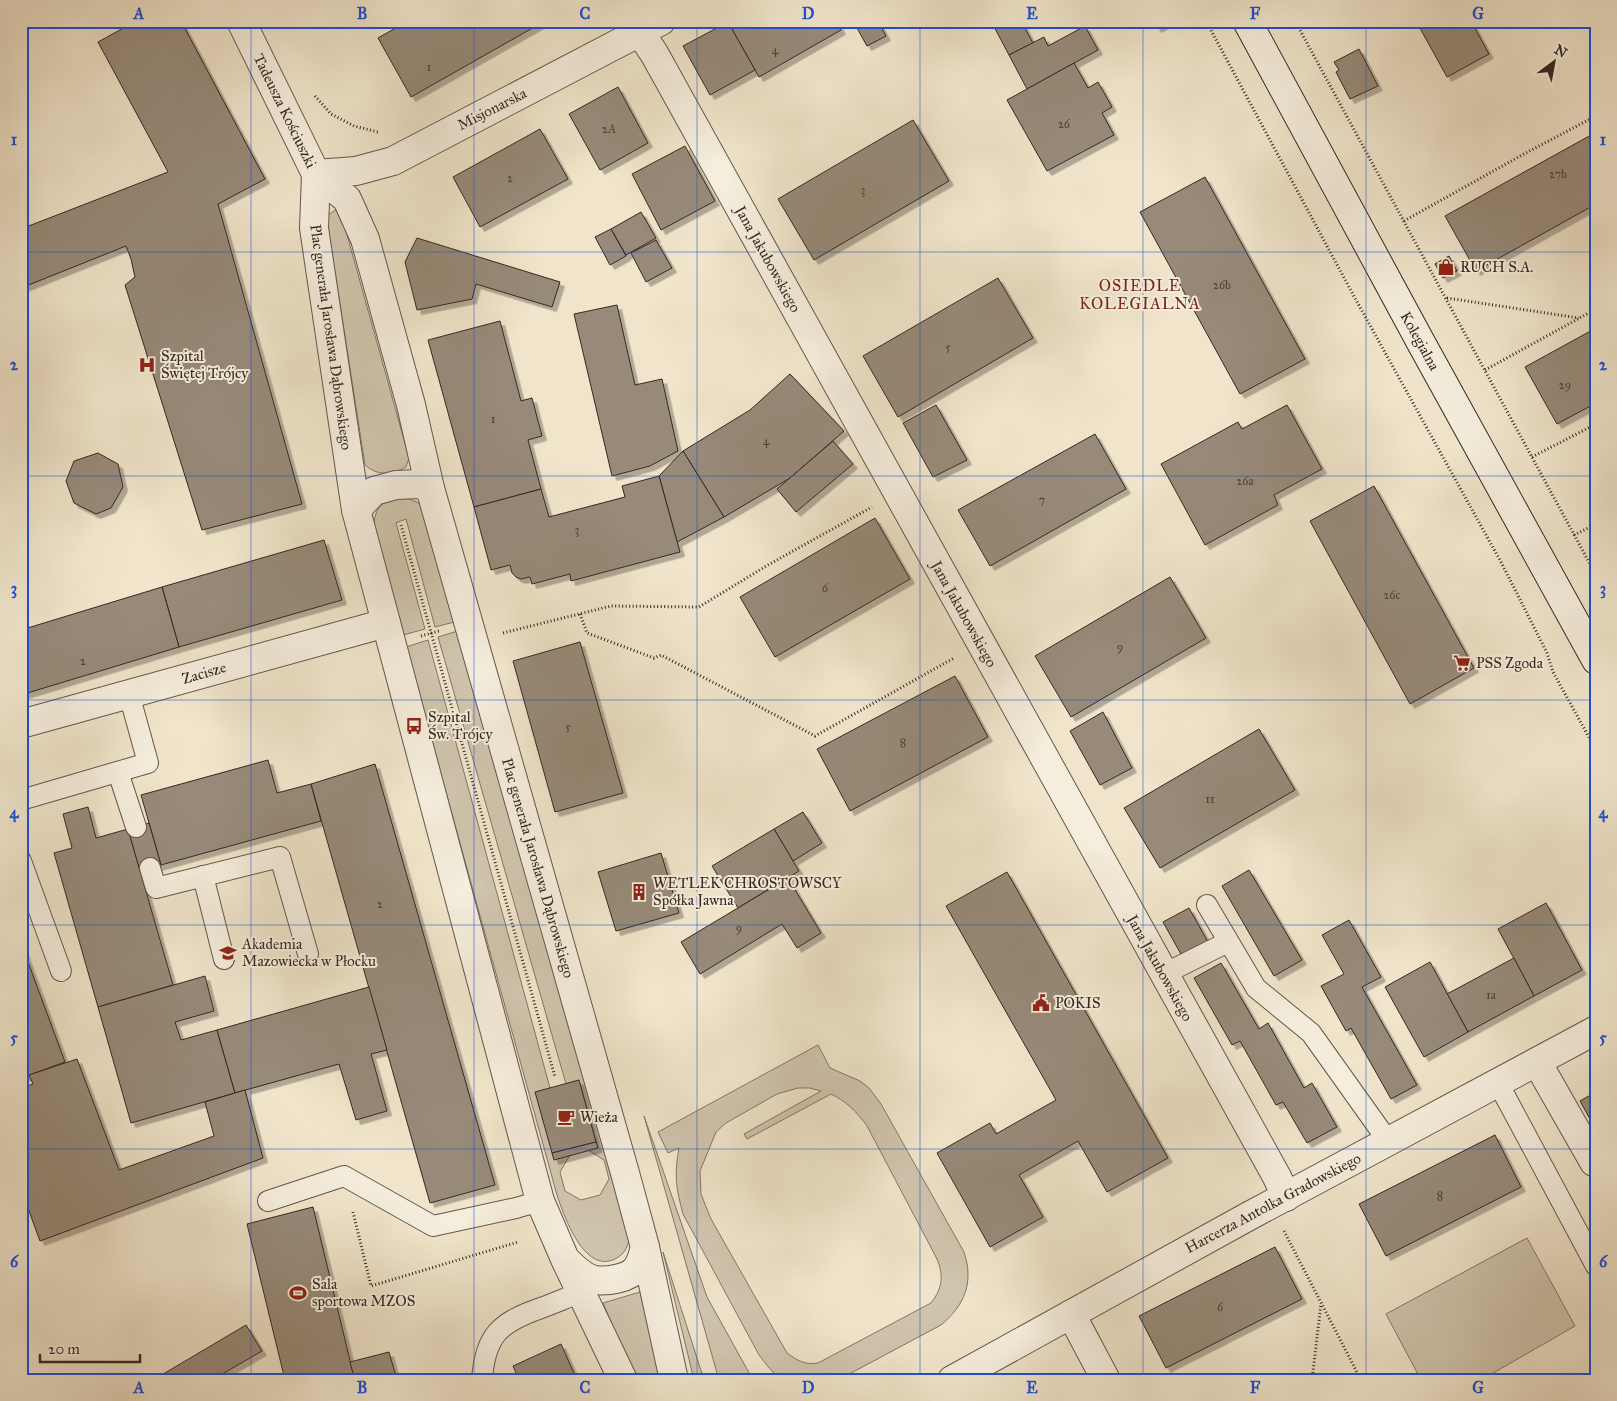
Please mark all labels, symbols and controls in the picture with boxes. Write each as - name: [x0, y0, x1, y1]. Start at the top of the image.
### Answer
- text: A: [133, 4, 145, 23]
- text: B: [357, 4, 367, 23]
- text: C: [580, 4, 591, 23]
- text: D: [802, 4, 815, 23]
- text: E: [1026, 4, 1038, 23]
- text: F: [1250, 4, 1261, 23]
- text: G: [1472, 4, 1484, 23]
- north arrow: [1530, 38, 1580, 88]
- text: N: [1551, 41, 1570, 62]
- house number: 4: [772, 43, 779, 57]
- street label: Tadeusza Kościuszki: [250, 51, 320, 171]
- house number: 1: [427, 60, 432, 74]
- street label: Misjonarska: [454, 84, 530, 134]
- house number: 26: [1058, 117, 1071, 131]
- house number: 2A: [602, 122, 616, 136]
- text: 1: [11, 130, 18, 149]
- text: 1: [1600, 130, 1607, 149]
- house number: 27b: [1549, 167, 1567, 181]
- house number: 2: [507, 171, 513, 185]
- house number: 3: [861, 183, 866, 197]
- street label: Jana Jakubowskiego: [729, 201, 805, 316]
- street label: Plac generała Jarosława Dąbrowskiego: [305, 223, 356, 452]
- shop icon: RUCH S.A.: [1436, 257, 1456, 277]
- place label: RUCH S.A.: [1460, 258, 1533, 276]
- district label: OSIEDLE KOLEGIALNA: [1079, 276, 1201, 313]
- house number: 26b: [1213, 278, 1231, 292]
- street label: Kolegialna: [1397, 309, 1444, 374]
- house number: 5: [945, 340, 951, 354]
- place label: Szpital Świętej Trójcy: [161, 347, 249, 382]
- text: 2: [10, 355, 19, 374]
- hospital icon: Szpital Świętej Trójcy: [137, 355, 157, 375]
- text: 2: [1599, 355, 1608, 374]
- house number: 29: [1559, 378, 1571, 392]
- house number: 1: [491, 412, 496, 426]
- house number: 4: [763, 434, 770, 448]
- house number: 26a: [1236, 474, 1255, 488]
- house number: 7: [1039, 493, 1045, 507]
- house number: 3: [575, 523, 580, 537]
- street label: Jana Jakubowskiego: [925, 556, 1001, 671]
- text: 3: [11, 579, 17, 599]
- text: 3: [1600, 579, 1606, 599]
- house number: 6: [822, 581, 829, 595]
- house number: 26c: [1383, 588, 1401, 602]
- house number: 9: [1117, 640, 1123, 654]
- supermarket icon: PSS Zgoda: [1452, 653, 1472, 673]
- house number: 2: [80, 654, 86, 668]
- place label: PSS Zgoda: [1476, 654, 1544, 672]
- street label: Zacisze: [180, 658, 228, 688]
- place label: Szpital Św. Trójcy: [428, 708, 493, 743]
- bus stop icon: Szpital Św. Trójcy: [404, 716, 424, 736]
- house number: 5: [565, 720, 571, 734]
- house number: 8: [900, 736, 906, 750]
- street label: Plac generała Jarosława Dąbrowskiego: [497, 756, 578, 981]
- house number: 11: [1205, 792, 1215, 806]
- text: 4: [10, 803, 20, 823]
- text: 4: [1599, 803, 1609, 823]
- place label: WETLEK CHROSTOWSCY Spółka Jawna: [653, 874, 842, 910]
- building icon: WETLEK CHROSTOWSCY Spółka Jawna: [629, 882, 649, 902]
- house number: 2: [377, 897, 383, 911]
- street label: Jana Jakubowskiego: [1121, 910, 1197, 1025]
- house number: 9: [736, 921, 742, 935]
- place label: Akademia Mazowiecka w Płocku: [241, 935, 376, 970]
- school or university icon: Akademia Mazowiecka w Płocku: [218, 943, 238, 963]
- house number: 1a: [1486, 988, 1497, 1002]
- public building icon: POKIS: [1031, 993, 1051, 1013]
- place label: POKIS: [1055, 994, 1101, 1012]
- text: 5: [10, 1028, 18, 1047]
- text: 5: [1599, 1028, 1607, 1047]
- cafe icon: Wieża: [556, 1107, 576, 1127]
- place label: Wieża: [580, 1108, 618, 1126]
- street label: Harcerza Antolka Gradowskiego: [1182, 1149, 1364, 1257]
- house number: 8: [1437, 1189, 1443, 1203]
- text: 6: [10, 1252, 19, 1271]
- text: 6: [1599, 1252, 1608, 1271]
- place label: Sala sportowa MZOS: [312, 1275, 415, 1310]
- sports icon: Sala sportowa MZOS: [288, 1283, 308, 1303]
- house number: 6: [1217, 1300, 1224, 1314]
- scale bar: [40, 1331, 140, 1363]
- text: 20 m: [48, 1340, 80, 1358]
- text: A: [133, 1378, 145, 1397]
- text: B: [357, 1378, 367, 1397]
- text: C: [580, 1378, 591, 1397]
- text: D: [802, 1378, 815, 1397]
- text: E: [1026, 1378, 1038, 1397]
- text: F: [1250, 1378, 1261, 1397]
- text: G: [1472, 1378, 1484, 1397]

